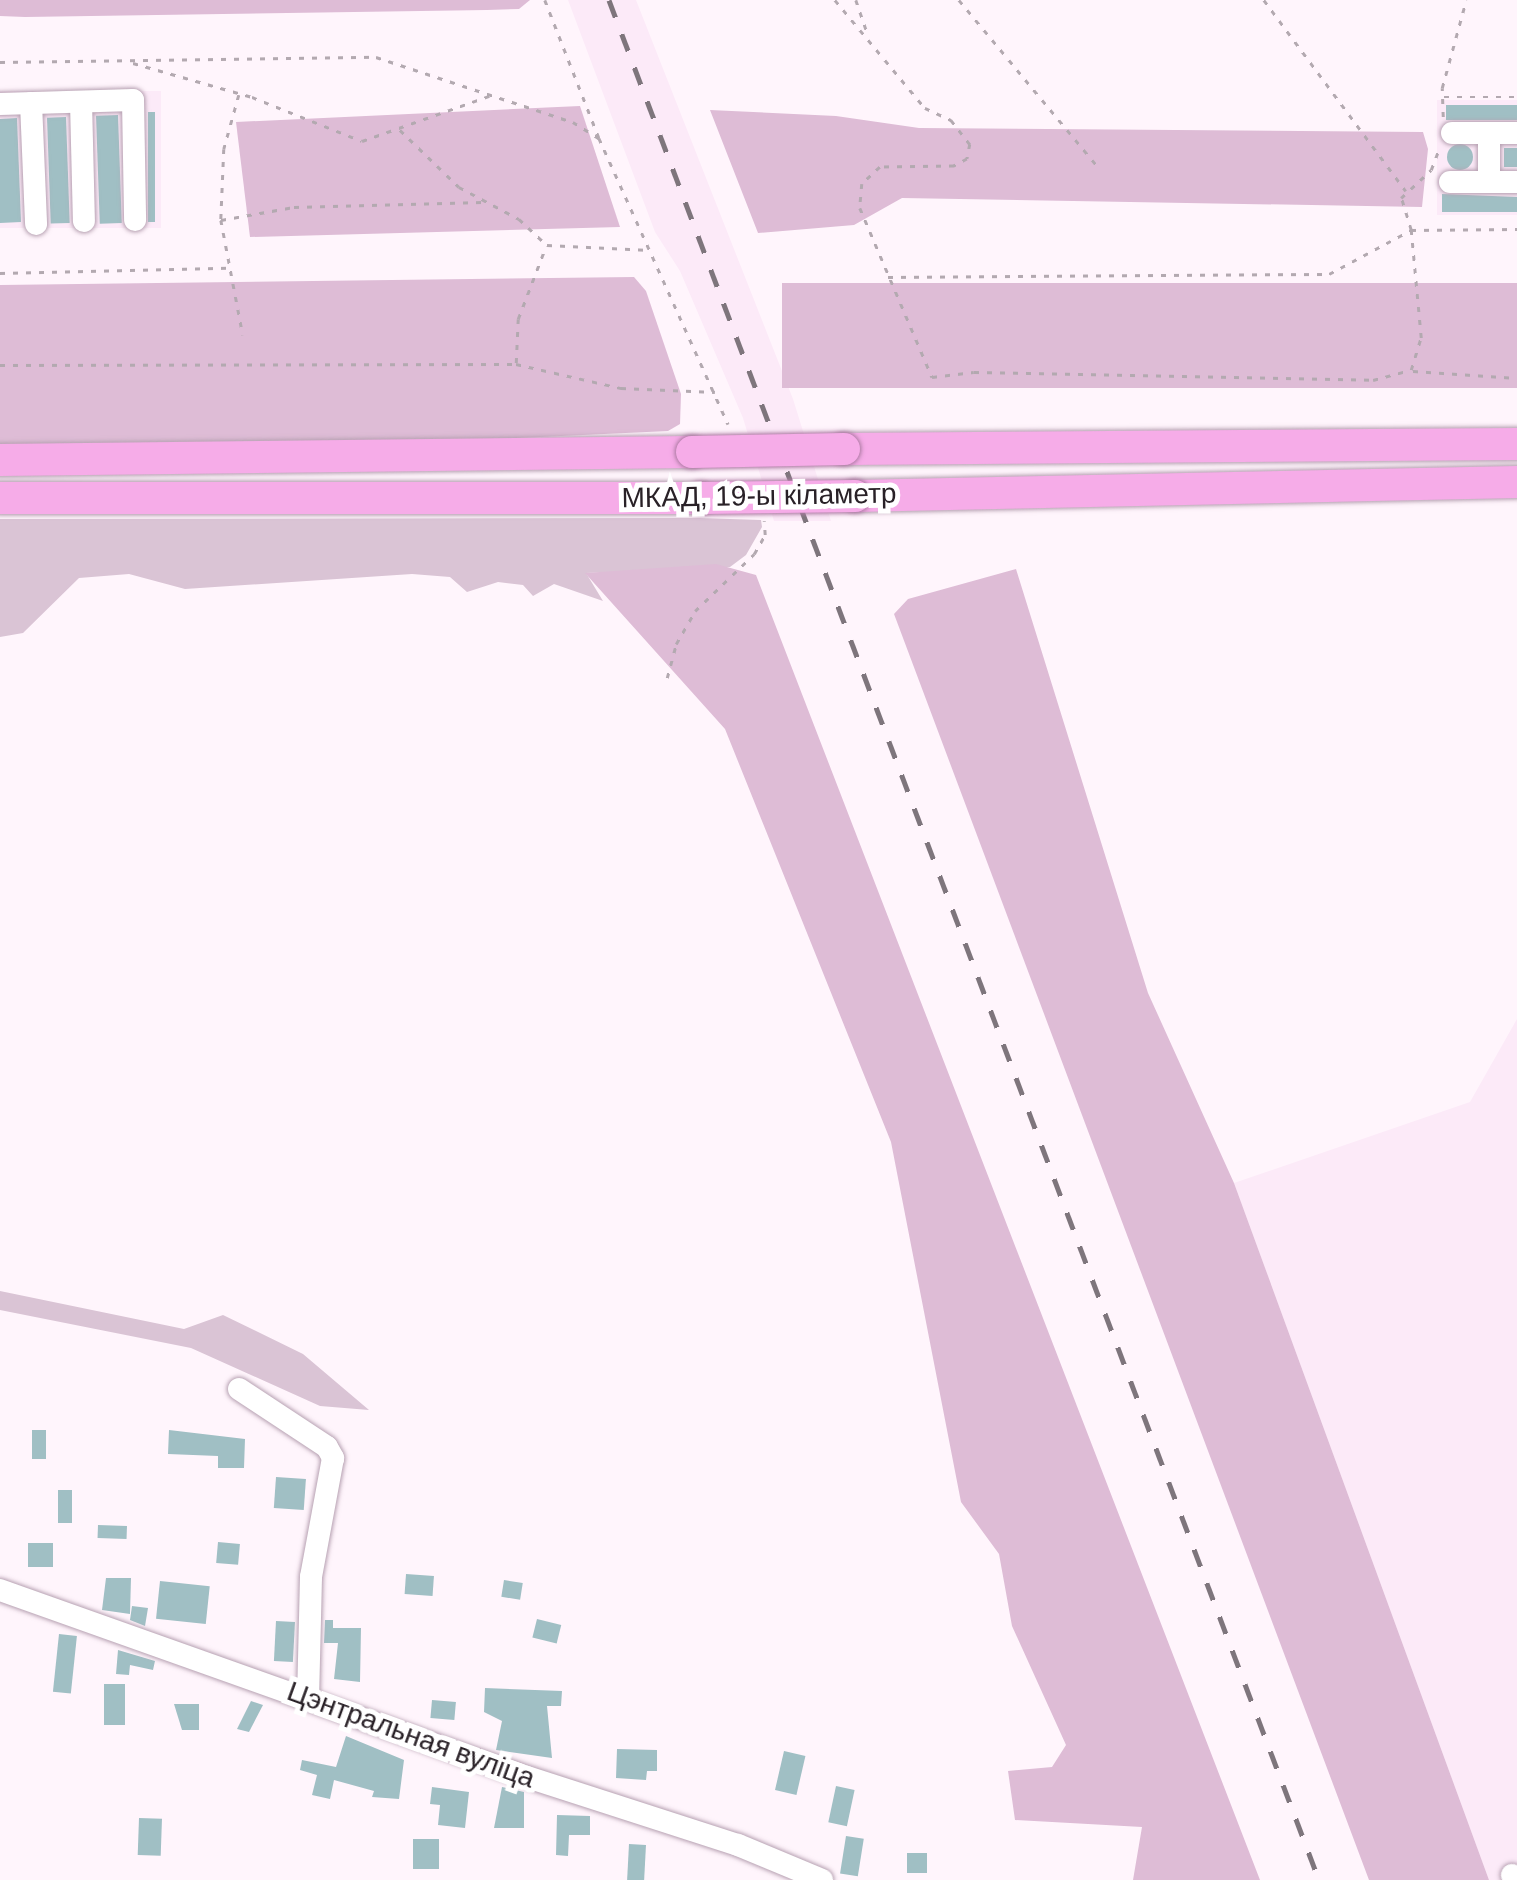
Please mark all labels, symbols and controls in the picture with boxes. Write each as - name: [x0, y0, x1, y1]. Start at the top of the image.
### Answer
- street label: МКАД, 19-ы кіламетр: [621, 477, 897, 515]
- street label: Цэнтральная вуліца: [283, 1675, 539, 1795]

